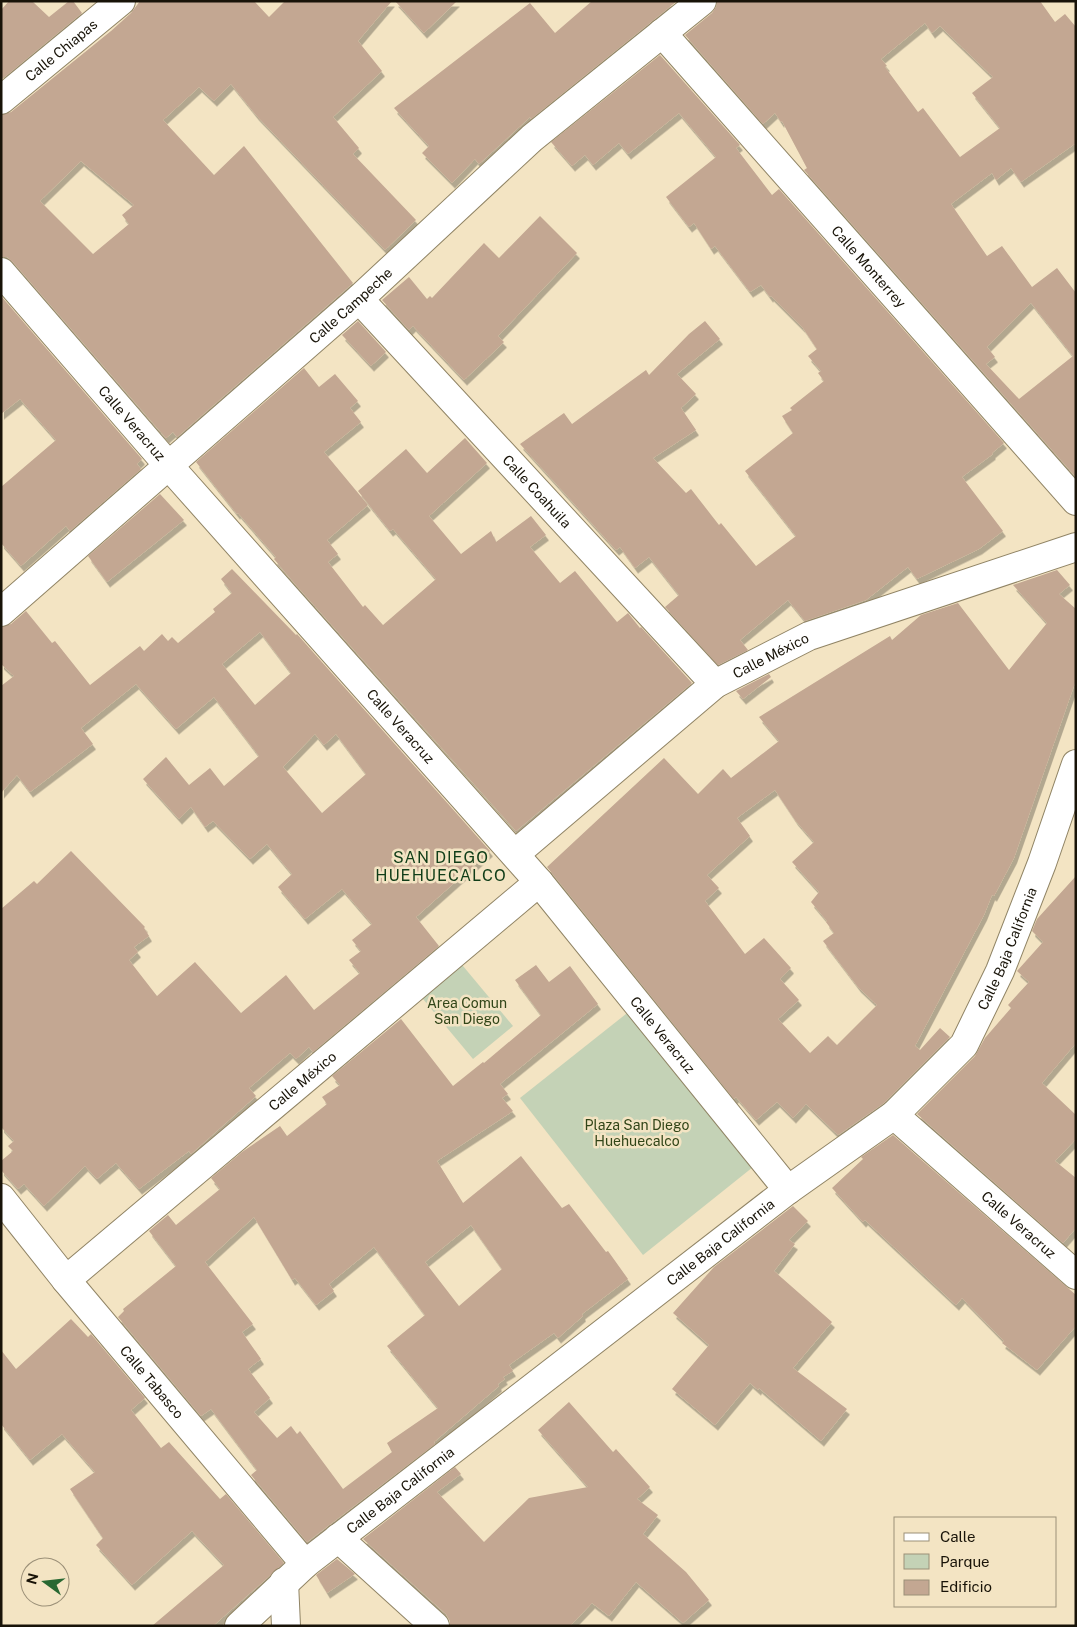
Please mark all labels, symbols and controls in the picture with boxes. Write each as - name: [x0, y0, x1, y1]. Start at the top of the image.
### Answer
- street label: Calle Chiapas: [22, 16, 100, 85]
- street label: Calle Monterrey: [828, 222, 909, 311]
- street label: Calle Campeche: [306, 264, 395, 347]
- street label: Calle Veracruz: [95, 383, 169, 464]
- street label: Calle Coahuila: [499, 452, 574, 531]
- street label: Calle México: [730, 630, 811, 682]
- street label: Calle Veracruz: [363, 686, 438, 767]
- district label: SAN DIEGO HUEHUECALCO: [375, 848, 507, 885]
- street label: Calle Baja California: [974, 885, 1040, 1013]
- street label: Calle Veracruz: [627, 993, 698, 1077]
- park label: Area Comun San Diego: [427, 995, 507, 1027]
- street label: Calle México: [265, 1048, 339, 1114]
- park label: Plaza San Diego Huehuecalco: [585, 1117, 689, 1149]
- street label: Calle Veracruz: [978, 1188, 1059, 1262]
- street label: Calle Baja California: [664, 1196, 777, 1289]
- street label: Calle Tabasco: [117, 1342, 187, 1422]
- street label: Calle Baja California: [343, 1444, 457, 1537]
- legend: [894, 1517, 1057, 1607]
- text: Calle: [940, 1528, 976, 1545]
- text: Parque: [940, 1553, 990, 1570]
- north arrow: [20, 1557, 70, 1607]
- text: N: [23, 1571, 42, 1586]
- text: Edificio: [940, 1578, 992, 1595]

